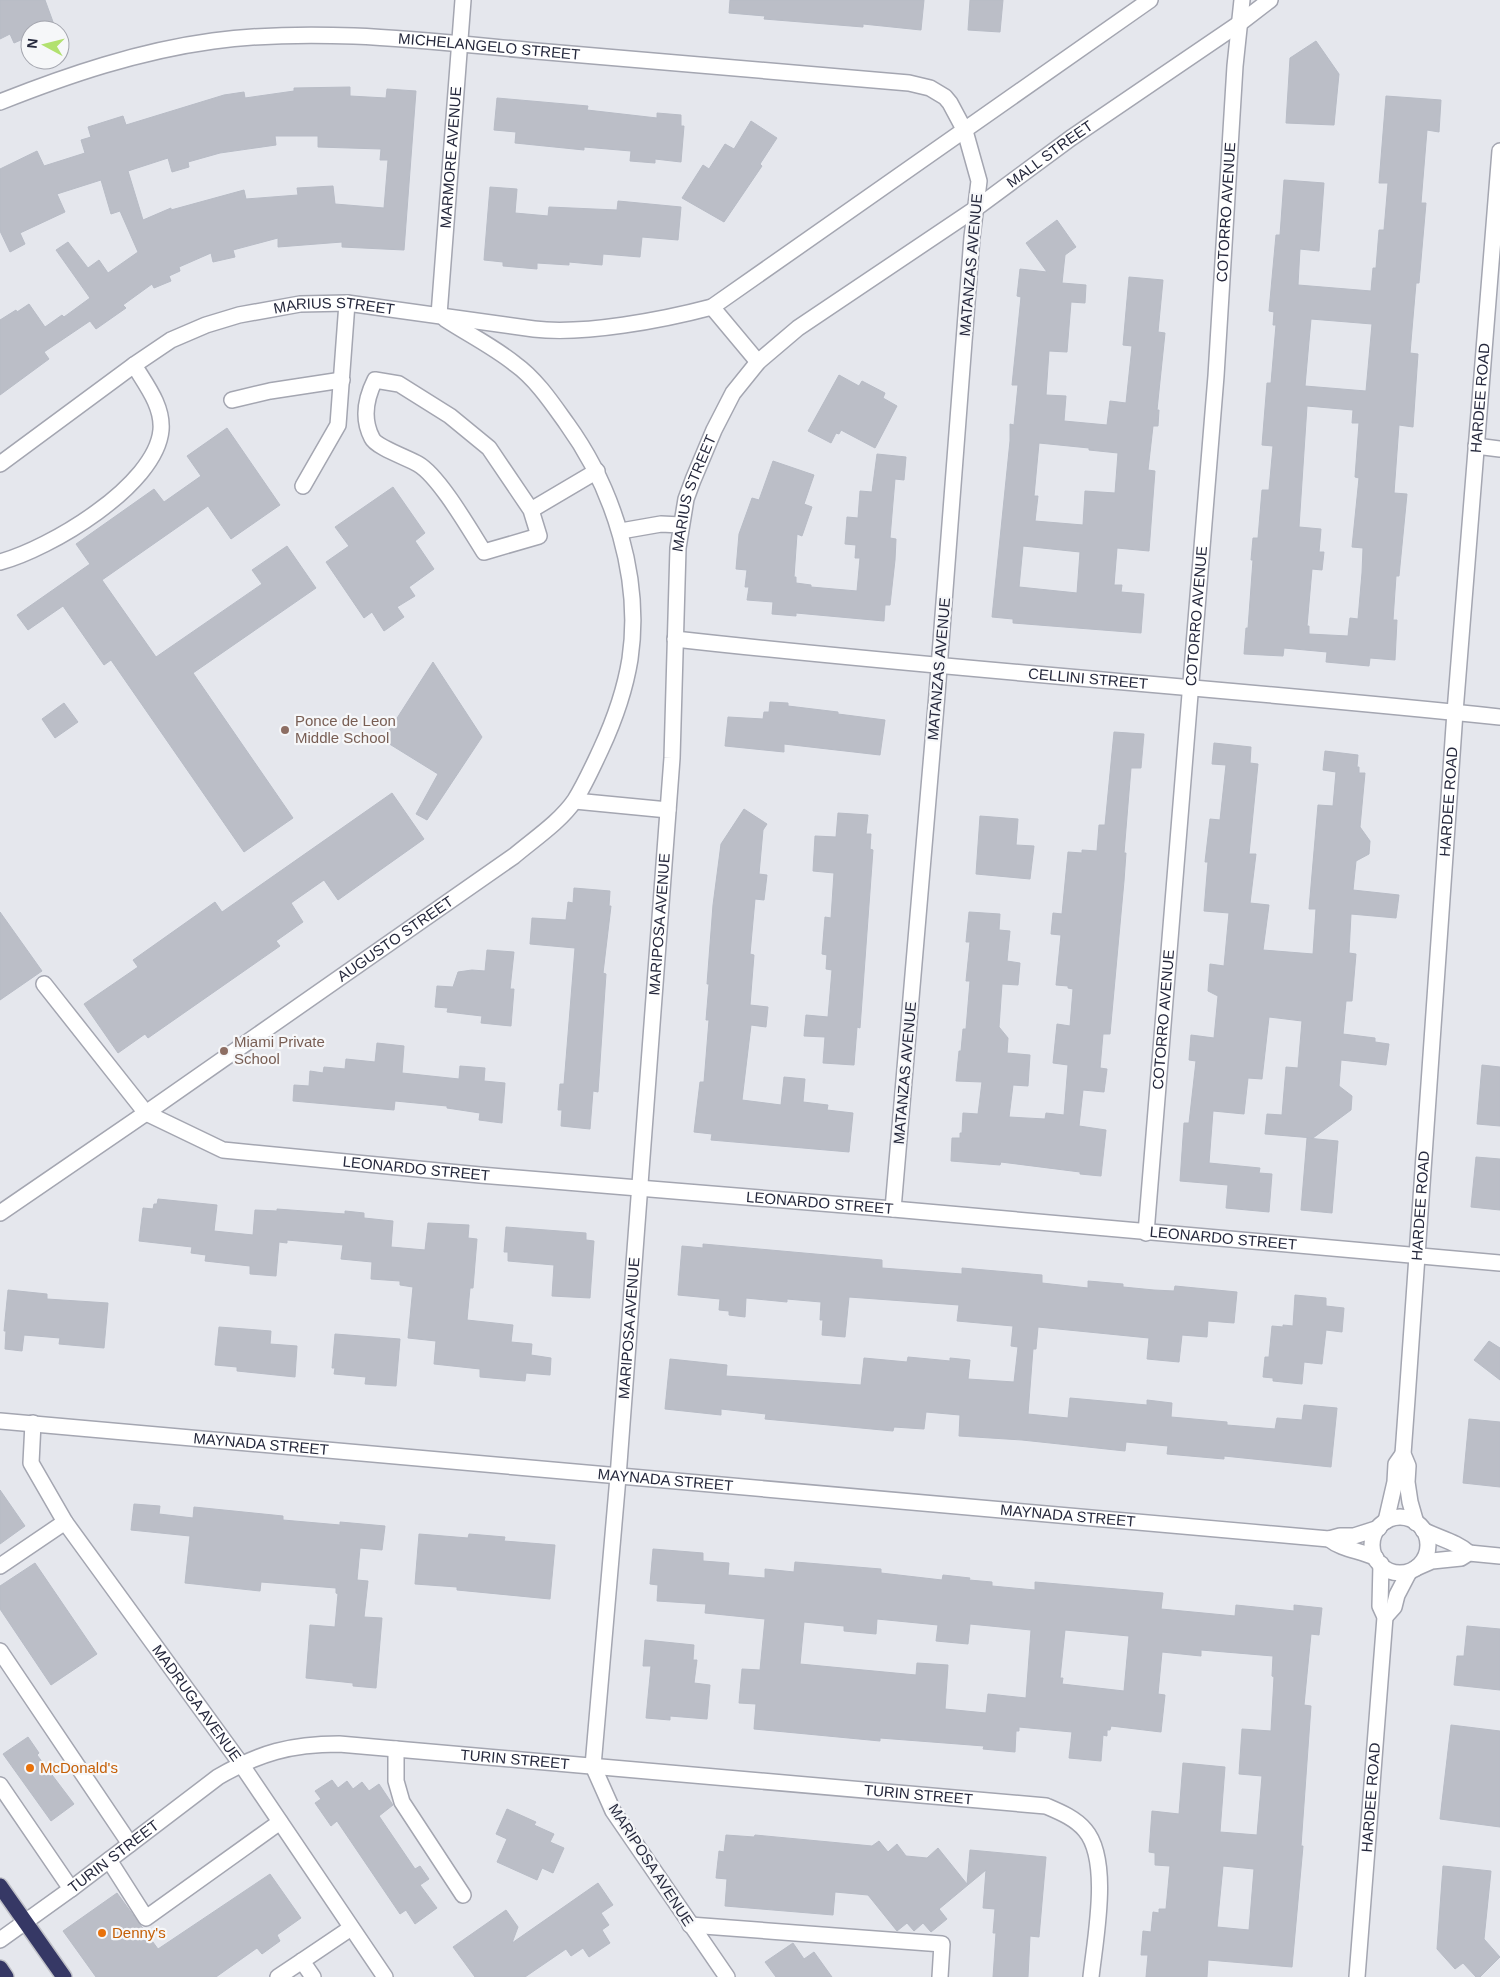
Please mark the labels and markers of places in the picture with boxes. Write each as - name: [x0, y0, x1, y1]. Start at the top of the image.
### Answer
- place label: Ponce de Leon Middle School: [295, 712, 396, 746]
- marker: Ponce de Leon Middle School: [279, 724, 291, 736]
- place label: Miami Private School: [234, 1033, 325, 1067]
- marker: Miami Private School: [218, 1045, 230, 1057]
- place label: McDonald's: [40, 1759, 118, 1776]
- marker: McDonald's: [24, 1762, 36, 1774]
- place label: Denny's: [112, 1924, 166, 1941]
- marker: Denny's: [96, 1927, 108, 1939]

